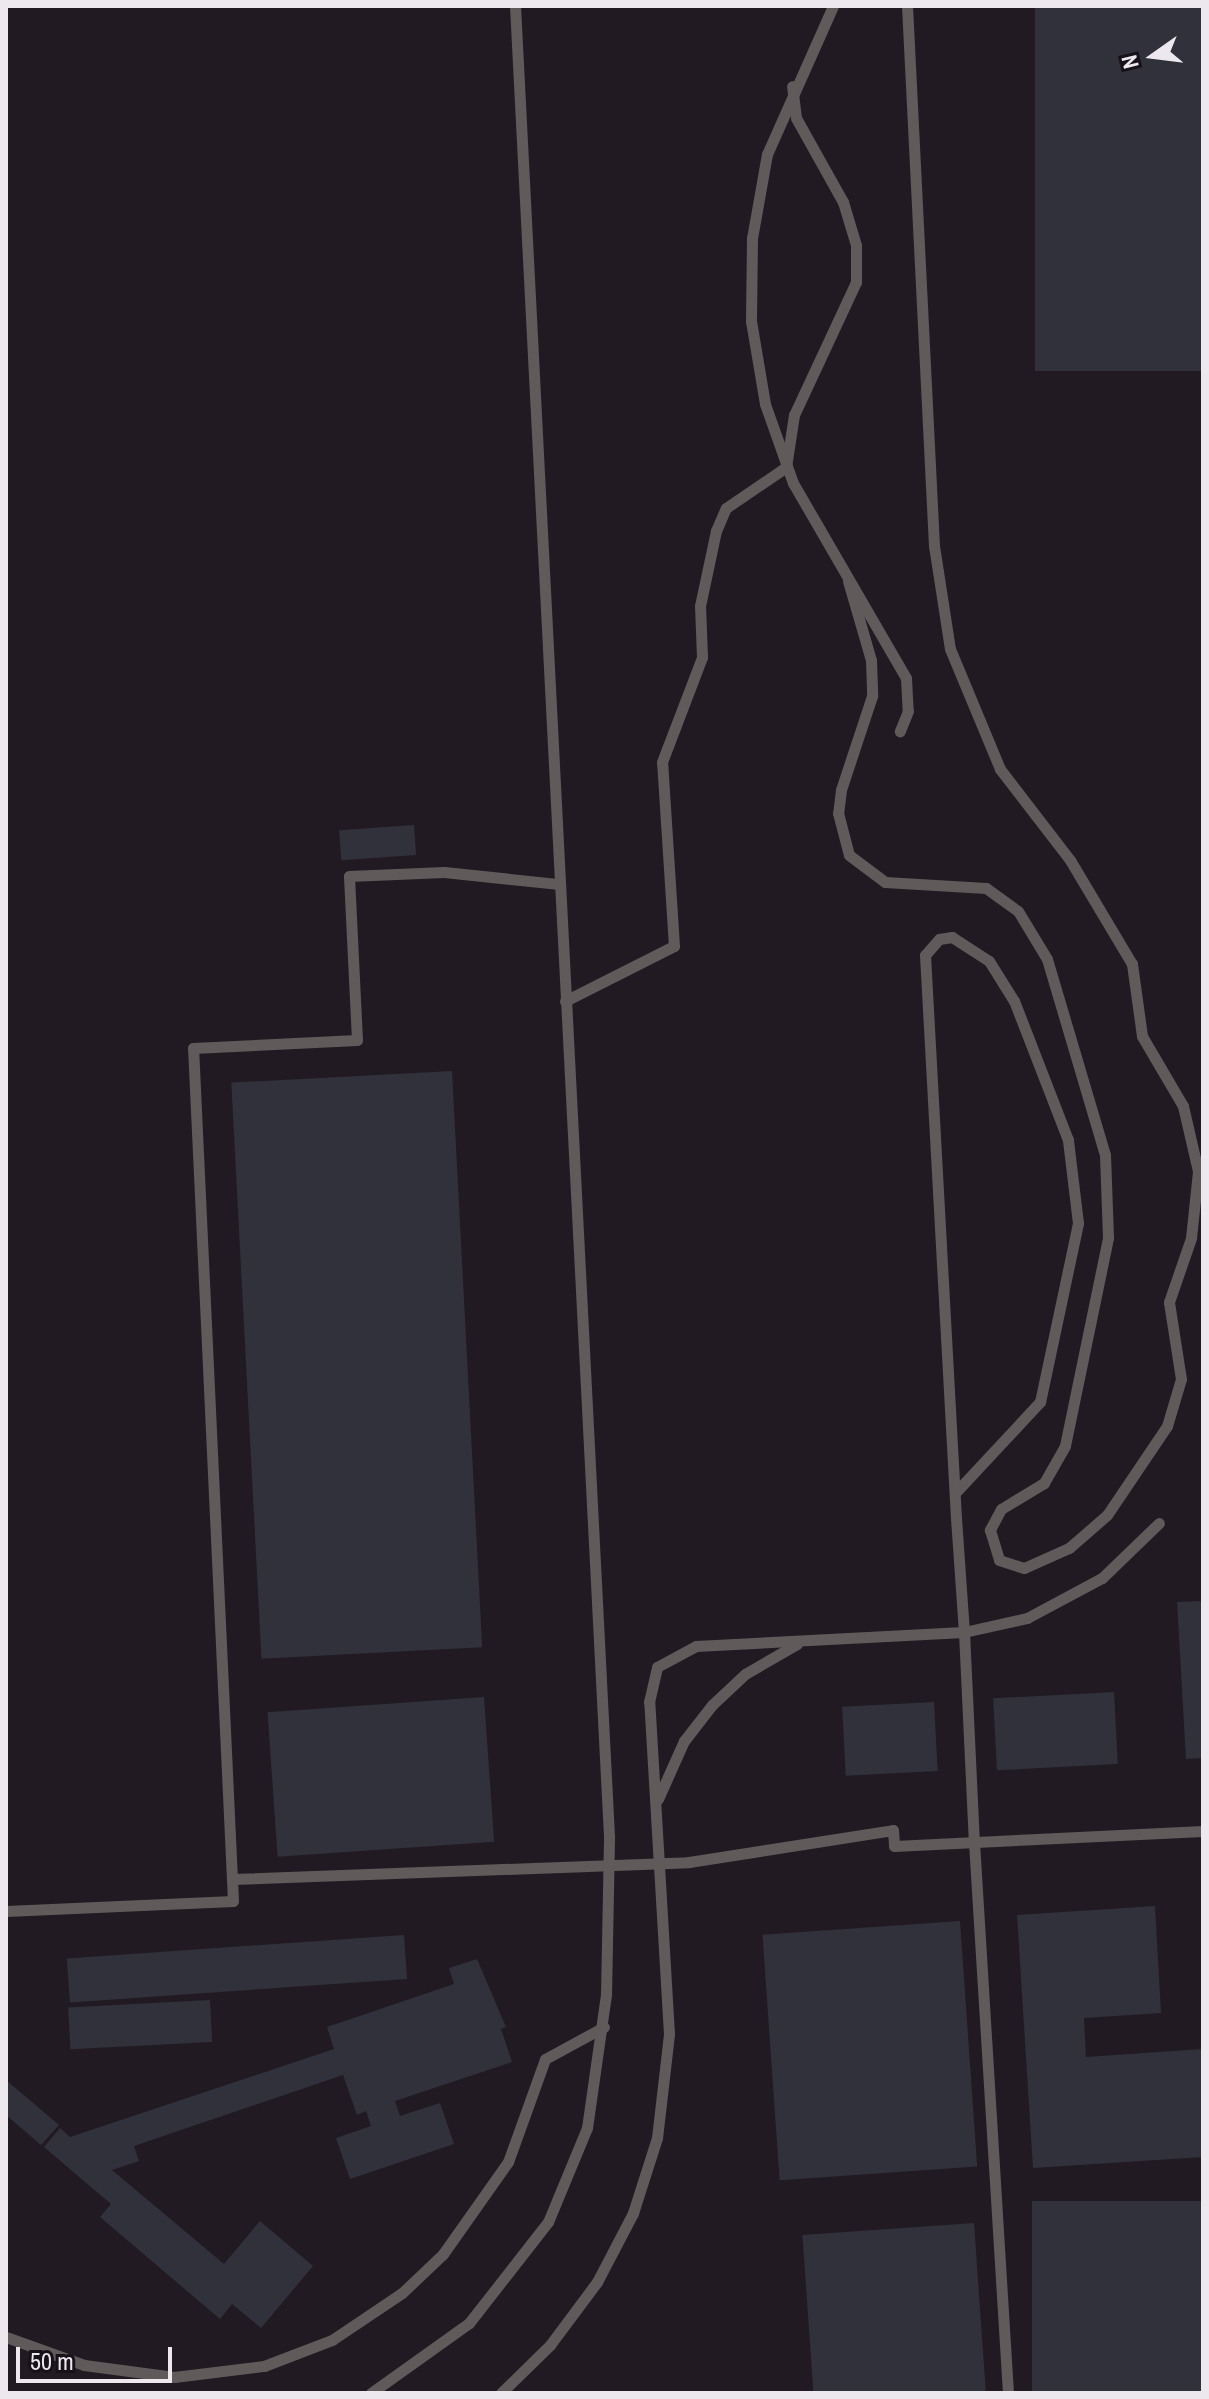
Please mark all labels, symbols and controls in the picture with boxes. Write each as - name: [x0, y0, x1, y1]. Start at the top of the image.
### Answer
- north arrow: [1113, 16, 1193, 96]
- text: N: [1114, 52, 1146, 72]
- scale bar: [20, 2331, 176, 2381]
- text: 50 m: [30, 2345, 74, 2377]

